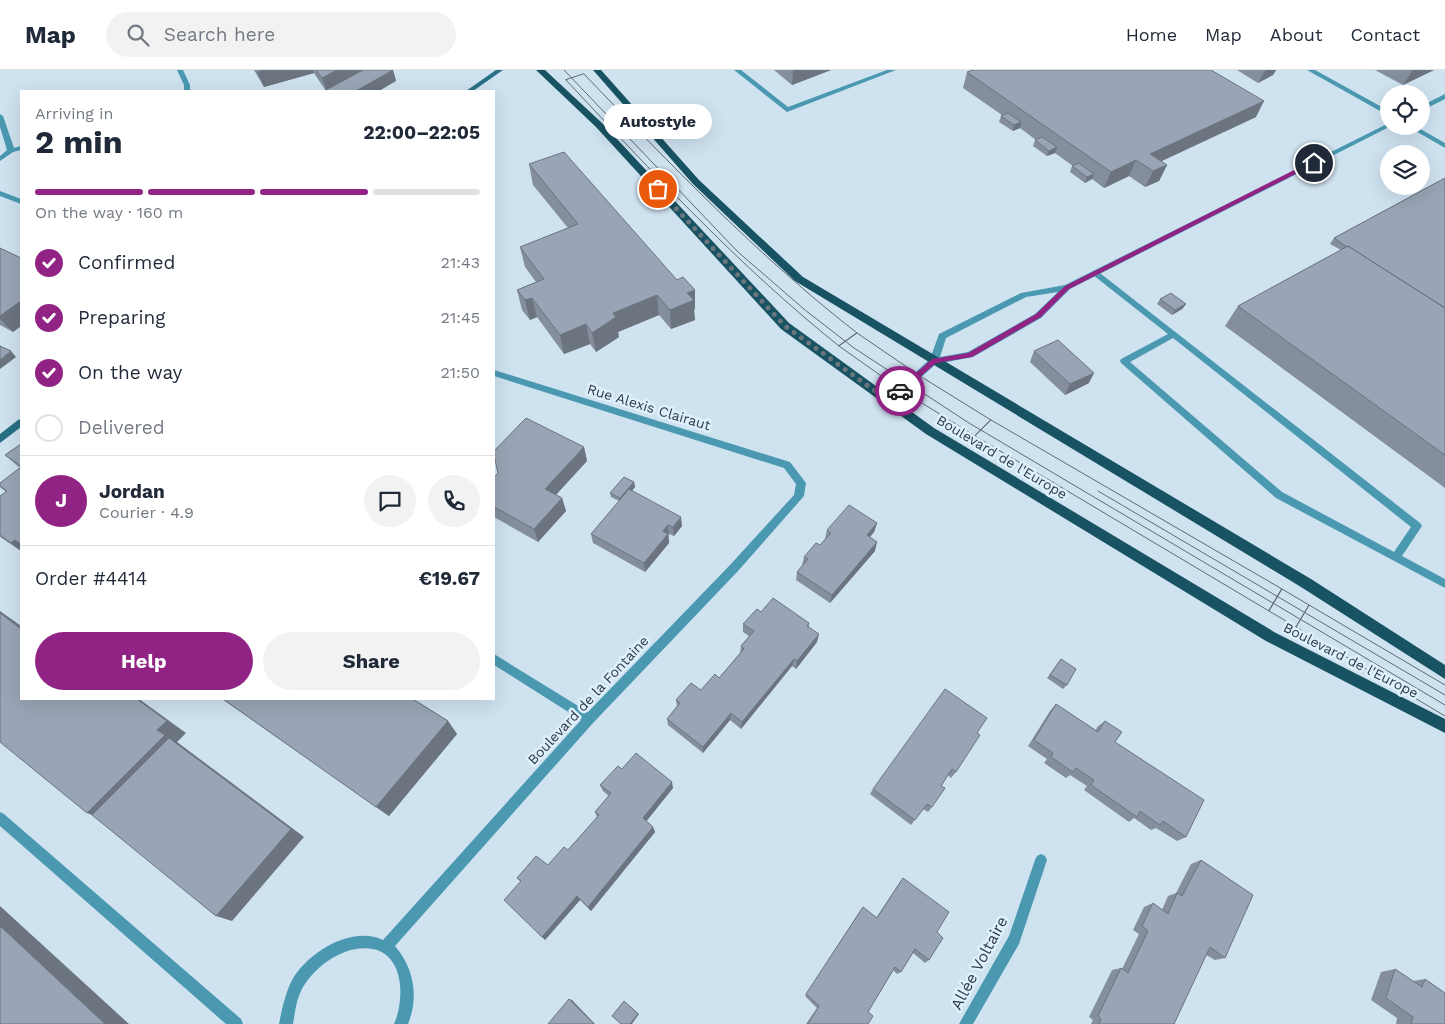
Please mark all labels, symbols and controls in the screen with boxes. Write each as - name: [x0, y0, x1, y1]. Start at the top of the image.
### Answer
- search box: [106, 12, 456, 57]
- text: Map: [25, 21, 76, 49]
- icon: search: [124, 21, 152, 49]
- text: Search here: [164, 23, 275, 46]
- text: Home: [1126, 24, 1177, 45]
- text: Map: [1205, 24, 1242, 45]
- text: About: [1270, 24, 1322, 45]
- text: Contact: [1350, 24, 1420, 45]
- map controls: [1380, 85, 1430, 195]
- button: locate: [1380, 85, 1430, 135]
- text: Arriving in: [35, 104, 113, 123]
- callout: Autostyle: [604, 104, 712, 139]
- text: Autostyle: [620, 112, 696, 131]
- text: 22:00–22:05: [363, 121, 480, 144]
- text: 2 min: [35, 123, 123, 161]
- pin: [1293, 142, 1335, 184]
- button: layers: [1380, 145, 1430, 195]
- icon: home: [1300, 149, 1328, 177]
- pin: [637, 168, 679, 210]
- icon: bag: [644, 175, 672, 203]
- text: On the way · 160 m: [35, 203, 183, 222]
- icon: check: [35, 249, 63, 277]
- text: Confirmed: [78, 251, 175, 274]
- text: 21:43: [441, 253, 480, 272]
- icon: check: [35, 304, 63, 332]
- text: Preparing: [78, 306, 165, 329]
- text: 21:45: [441, 308, 480, 327]
- icon: check: [35, 359, 63, 387]
- text: On the way: [78, 361, 182, 384]
- text: 21:50: [440, 363, 480, 382]
- courier: [875, 366, 925, 416]
- icon: car: [886, 377, 914, 405]
- street label: Rue Alexis Clairaut: [585, 381, 713, 433]
- street label: Boulevard de l'Europe: [934, 412, 1070, 502]
- text: Delivered: [78, 416, 165, 439]
- button: chat: [364, 475, 416, 527]
- button: phone: [428, 475, 480, 527]
- text: Jordan: [99, 480, 165, 503]
- text: J: [55, 489, 67, 512]
- text: Courier · 4.9: [99, 503, 194, 522]
- text: Order #4414: [35, 567, 147, 590]
- text: €19.67: [419, 567, 480, 590]
- street label: Boulevard de l'Europe: [1281, 619, 1421, 701]
- button: Help: [35, 632, 253, 690]
- button: Share: [263, 632, 480, 690]
- street label: Boulevard de la Fontaine: [524, 632, 652, 768]
- street label: Allée Voltaire: [946, 913, 1012, 1013]

